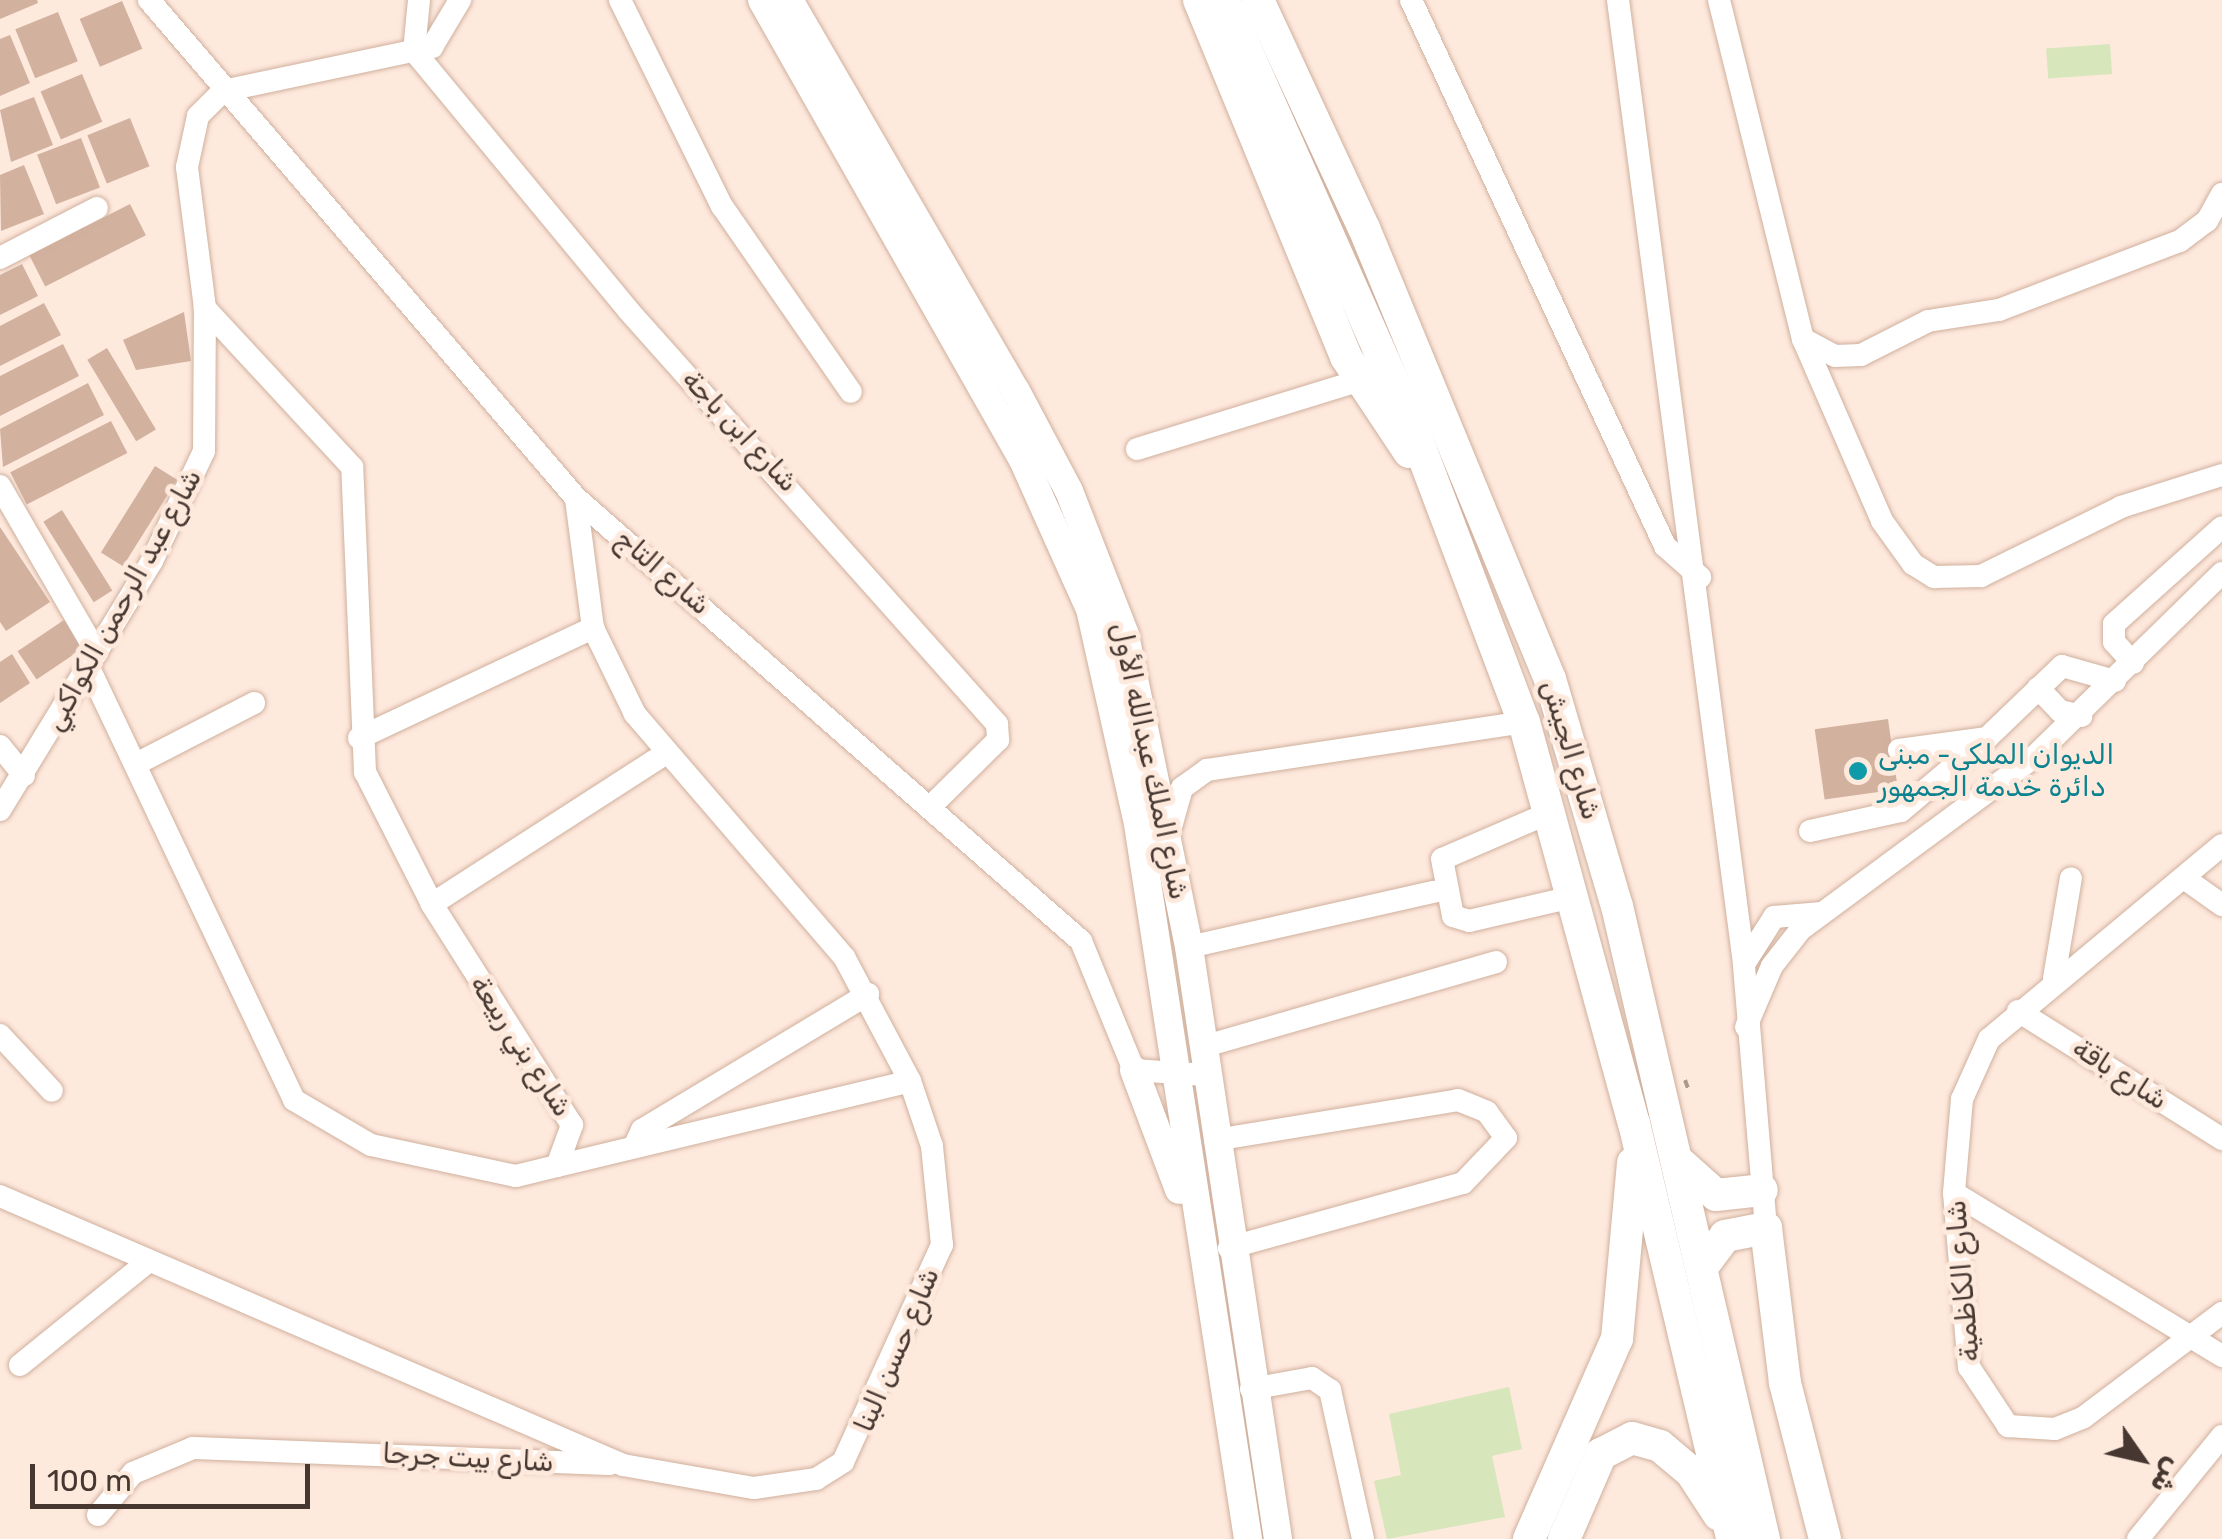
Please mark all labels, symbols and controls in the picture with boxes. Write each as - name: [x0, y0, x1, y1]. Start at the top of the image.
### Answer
- street label: شارع ابن باجة: [675, 363, 805, 499]
- street label: شارع عبد الرحمن الكواكبي: [37, 463, 209, 737]
- street label: شارع التاج: [609, 522, 717, 622]
- street label: شارع الملك عبدالله الأول: [1104, 619, 1196, 903]
- street label: شارع الجيش: [1534, 676, 1608, 824]
- place label: الديوان الملكي- مبنى دائرة خدمة الجمهور: [1878, 738, 2114, 804]
- marker: الديوان الملكي- مبنى دائرة خدمة الجمهور: [1847, 760, 1869, 782]
- street label: شارع بني ربيعة: [463, 969, 579, 1123]
- street label: شارع باقة: [2066, 1031, 2174, 1117]
- street label: شارع الكاظمية: [1939, 1199, 1987, 1363]
- street label: شارع حسن البنا: [847, 1263, 947, 1437]
- north arrow: [2092, 1409, 2192, 1509]
- street label: شارع بيت جرجا: [381, 1437, 555, 1479]
- scale bar: [35, 1444, 315, 1506]
- text: ش: [2144, 1452, 2191, 1500]
- text: 100 m: [47, 1463, 132, 1499]

